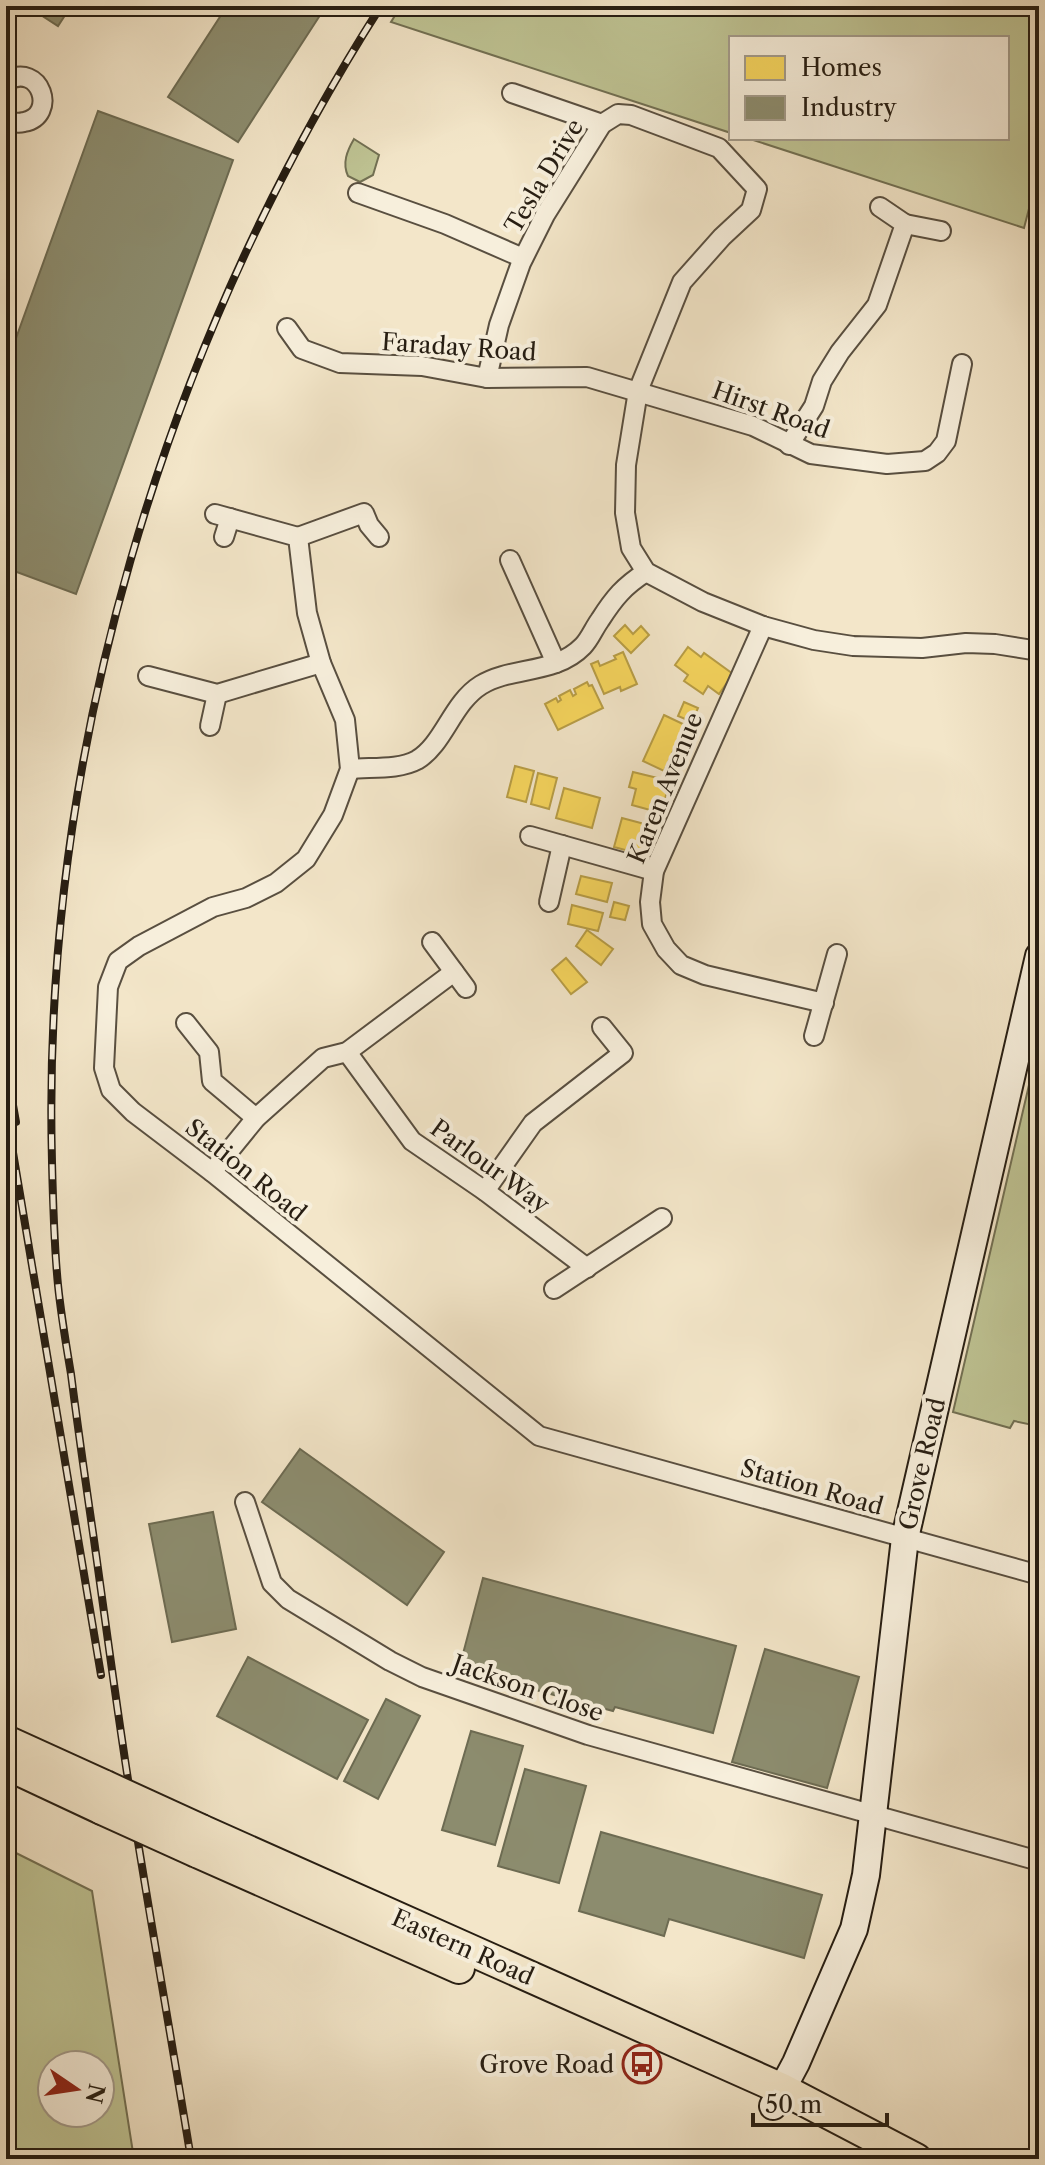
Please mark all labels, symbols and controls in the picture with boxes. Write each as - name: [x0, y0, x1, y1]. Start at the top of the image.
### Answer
- legend: [729, 36, 1009, 140]
- text: Homes: [801, 53, 882, 82]
- text: Industry: [801, 93, 897, 122]
- street label: Tesla Drive: [499, 114, 589, 238]
- street label: Faraday Road: [381, 327, 538, 367]
- street label: Hirst Road: [708, 375, 834, 445]
- street label: Karen Avenue: [622, 708, 708, 868]
- street label: Station Road: [180, 1113, 312, 1228]
- street label: Parlour Way: [425, 1113, 555, 1219]
- street label: Grove Road: [893, 1395, 951, 1533]
- street label: Station Road: [737, 1453, 887, 1521]
- street label: Jackson Close: [445, 1647, 607, 1727]
- street label: Eastern Road: [388, 1903, 539, 1991]
- bus stop icon: Grove Road: [621, 2043, 663, 2085]
- north arrow: [36, 2049, 116, 2129]
- place label: Grove Road: [479, 2050, 614, 2079]
- scale bar: [753, 2077, 887, 2127]
- text: N: [80, 2081, 110, 2106]
- text: 50 m: [765, 2090, 822, 2119]

